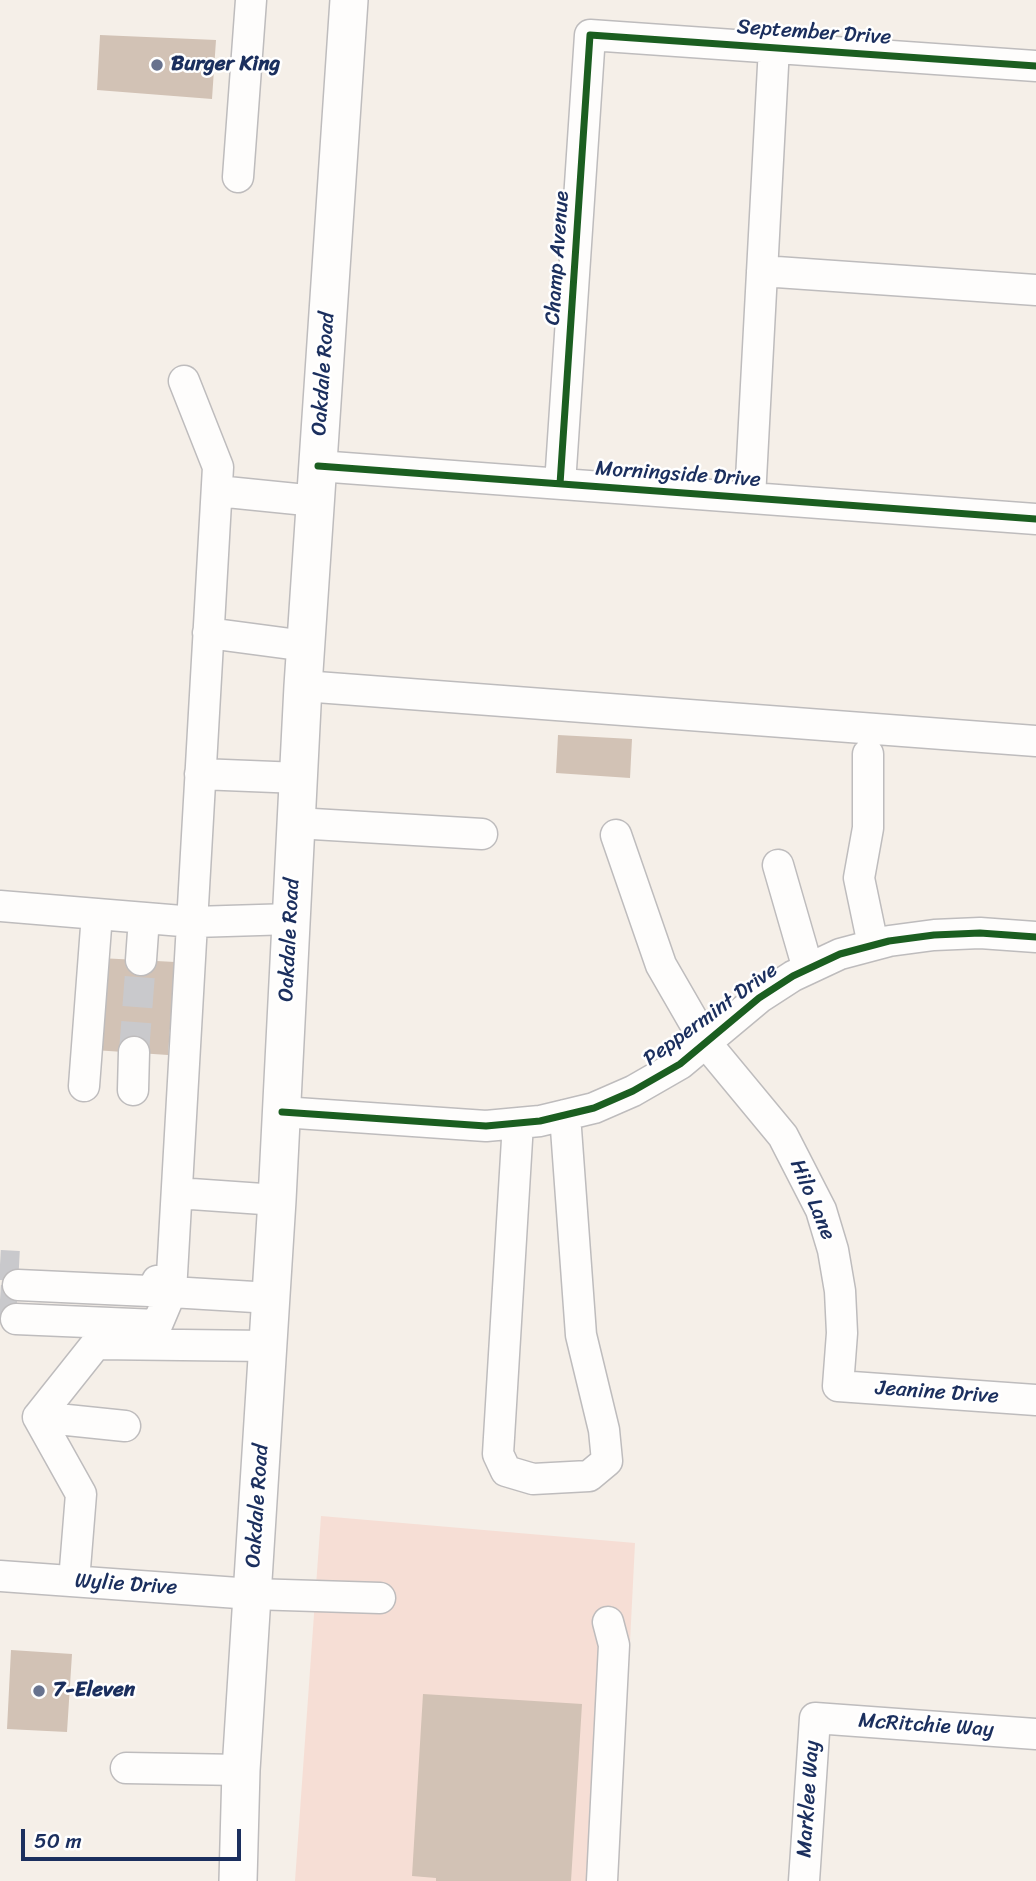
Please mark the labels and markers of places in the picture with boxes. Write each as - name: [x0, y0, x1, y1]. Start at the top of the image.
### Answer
- place label: Burger King: [171, 52, 280, 78]
- marker: Burger King: [149, 57, 165, 73]
- place label: 7-Eleven: [53, 1678, 135, 1704]
- marker: 7-Eleven: [31, 1683, 47, 1699]

